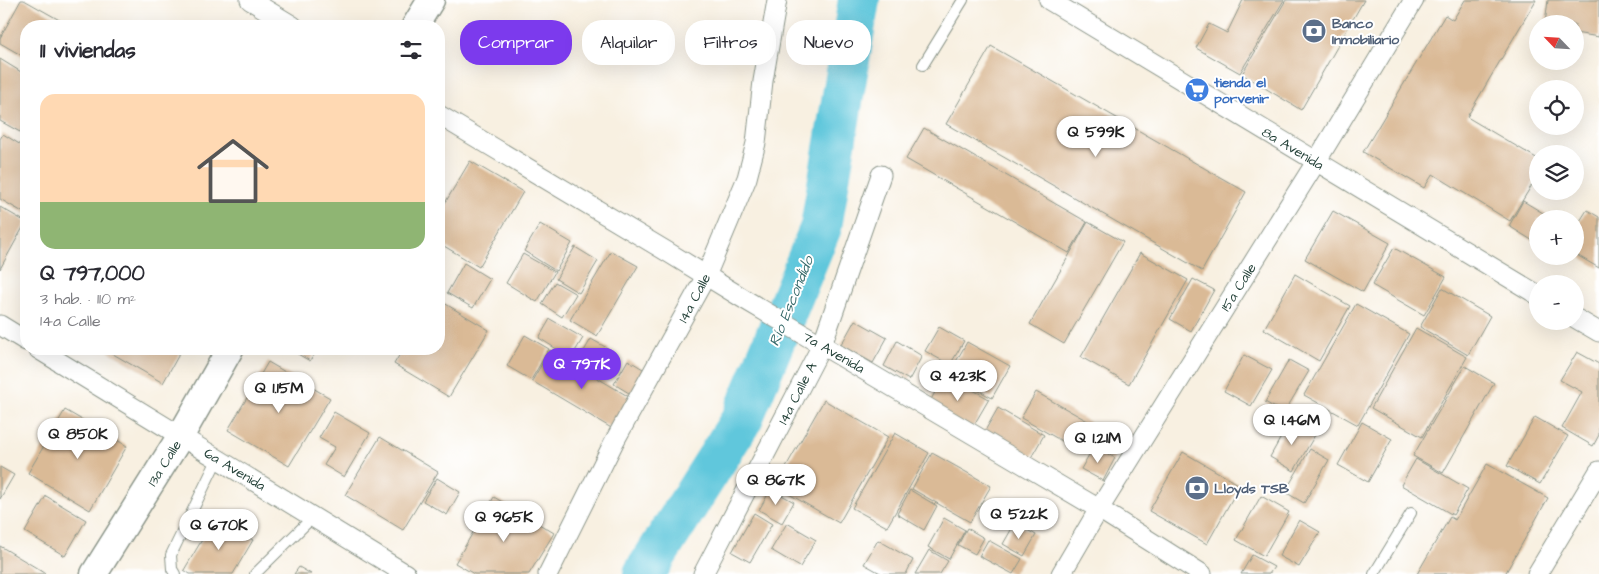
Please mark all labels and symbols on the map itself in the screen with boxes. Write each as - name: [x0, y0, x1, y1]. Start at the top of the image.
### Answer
- place label: Banco Inmobiliario: [1332, 14, 1399, 50]
- north arrow: [1529, 15, 1584, 70]
- bank icon: Banco Inmobiliario: [1301, 18, 1327, 44]
- place label: tienda el porvenir: [1213, 73, 1269, 109]
- supermarket icon: tienda el porvenir: [1184, 77, 1210, 103]
- pin: Q 599K: [1055, 116, 1137, 158]
- street label: 8a Avenida: [1258, 123, 1327, 175]
- water label: Río Escondido: [764, 252, 820, 349]
- street label: 15a Calle: [1216, 259, 1262, 315]
- street label: 14a Calle: [674, 270, 716, 327]
- street label: 7a Avenida: [799, 327, 868, 379]
- pin: Q 797K: [541, 348, 623, 390]
- street label: 14a Calle A: [774, 359, 822, 428]
- pin: Q 423K: [917, 360, 999, 402]
- pin: Q 1.15M: [233, 372, 325, 414]
- pin: Q 1.46M: [1246, 404, 1338, 446]
- pin: Q 850K: [37, 418, 119, 460]
- pin: Q 1.21M: [1052, 422, 1144, 464]
- street label: 13a Calle: [143, 436, 187, 490]
- street label: 6a Avenida: [200, 444, 269, 496]
- pin: Q 867K: [735, 464, 817, 506]
- bank icon: Lloyds TSB: [1184, 475, 1210, 501]
- place label: Lloyds TSB: [1214, 479, 1289, 499]
- pin: Q 522K: [978, 498, 1060, 540]
- pin: Q 965K: [463, 500, 545, 543]
- pin: Q 670K: [178, 508, 260, 551]

